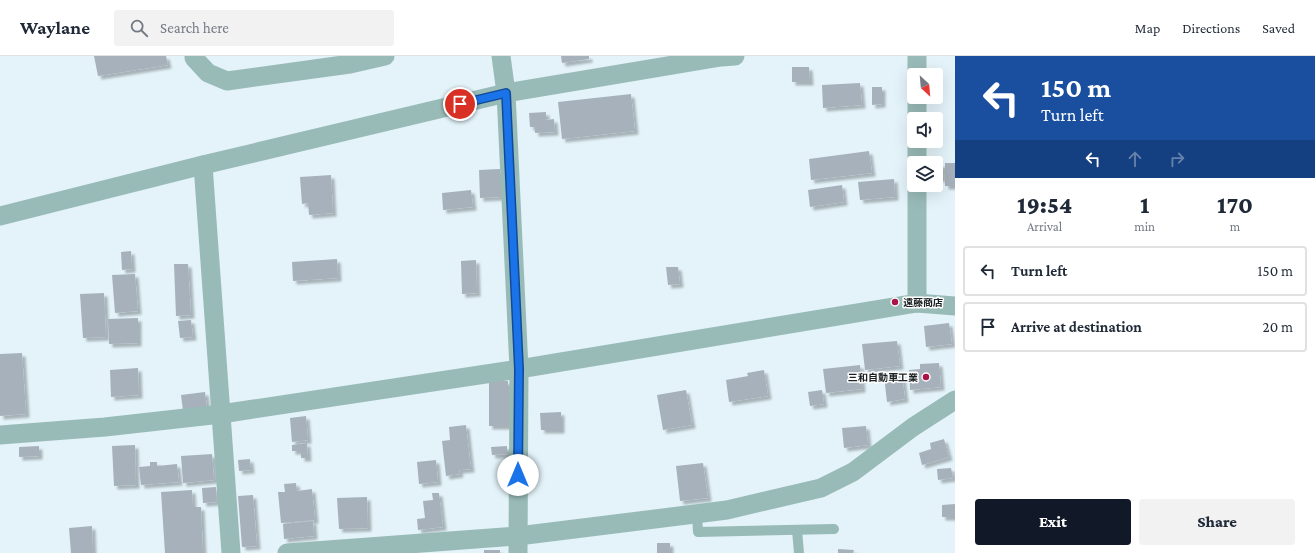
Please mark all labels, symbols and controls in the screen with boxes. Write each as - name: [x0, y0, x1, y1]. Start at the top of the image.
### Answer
- search box: [114, 10, 394, 46]
- text: Waylane: [20, 17, 90, 38]
- icon: search: [128, 17, 150, 39]
- text: Search here: [160, 20, 229, 36]
- text: Map: [1135, 20, 1160, 36]
- text: Directions: [1182, 20, 1240, 36]
- text: Saved: [1262, 20, 1295, 36]
- north arrow: [907, 68, 943, 104]
- map controls: [907, 68, 943, 192]
- icon: left: [975, 72, 1027, 124]
- text: 150 m: [1041, 72, 1111, 103]
- pin: [443, 87, 477, 121]
- icon: arrive: [449, 93, 471, 115]
- text: Turn left: [1041, 105, 1104, 125]
- button: sound: [907, 112, 943, 148]
- icon: left: [1082, 148, 1104, 170]
- icon: ahead: [1124, 148, 1146, 170]
- icon: right: [1166, 148, 1188, 170]
- button: layers: [907, 156, 943, 192]
- text: 19:54: [1017, 191, 1072, 218]
- text: 1: [1140, 191, 1149, 218]
- text: 170: [1217, 191, 1253, 218]
- text: Arrival: [1027, 219, 1062, 234]
- text: min: [1134, 219, 1155, 234]
- text: m: [1230, 219, 1240, 234]
- icon: left: [977, 260, 999, 282]
- text: Turn left: [1011, 263, 1067, 279]
- text: 150 m: [1258, 263, 1293, 279]
- marker: 遠藤商店: [890, 297, 900, 307]
- place label: 遠藤商店: [903, 297, 943, 308]
- icon: arrive: [977, 316, 999, 338]
- text: Arrive at destination: [1011, 319, 1142, 335]
- text: 20 m: [1263, 319, 1293, 335]
- place label: 三和自動車工業: [848, 372, 918, 383]
- marker: 三和自動車工業: [921, 372, 931, 382]
- position arrow: [497, 454, 539, 496]
- button: Exit: [975, 499, 1131, 545]
- button: Share: [1139, 499, 1295, 545]

